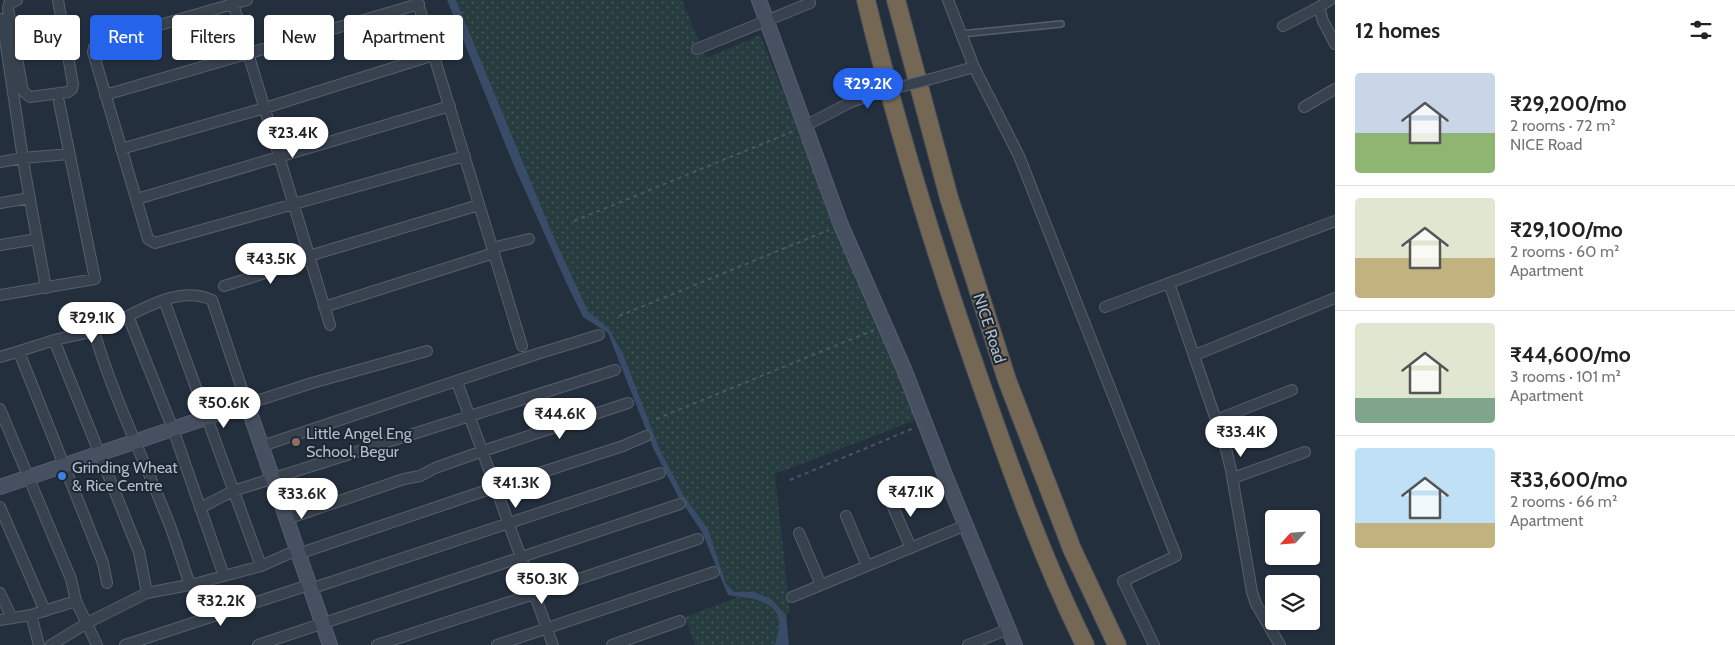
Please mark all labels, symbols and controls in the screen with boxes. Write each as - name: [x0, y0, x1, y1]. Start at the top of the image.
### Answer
- chip: Buy: [15, 15, 80, 60]
- chip: Rent: [90, 15, 162, 60]
- chip: Filters: [172, 15, 254, 60]
- chip: New: [264, 15, 334, 60]
- chip: Apartment: [344, 15, 463, 60]
- icon: filters: [1687, 16, 1715, 44]
- text: 12 homes: [1355, 18, 1440, 43]
- pin: ₹29.2K: [827, 68, 909, 110]
- text: ₹29.2K: [844, 74, 892, 93]
- text: ₹29,200/mo: [1510, 91, 1627, 116]
- icon: home: [1395, 93, 1455, 153]
- pin: ₹23.4K: [252, 116, 334, 159]
- text: 2 rooms · 72 m²: [1510, 116, 1615, 135]
- text: ₹23.4K: [268, 123, 318, 142]
- text: NICE Road: [1510, 135, 1582, 154]
- text: ₹29,100/mo: [1510, 217, 1623, 242]
- icon: home: [1395, 218, 1455, 278]
- pin: ₹43.5K: [230, 242, 312, 285]
- text: 2 rooms · 60 m²: [1510, 242, 1619, 261]
- text: ₹43.5K: [246, 249, 296, 268]
- text: Apartment: [1510, 261, 1583, 280]
- street label: NICE Road: [969, 291, 1010, 366]
- pin: ₹29.1K: [51, 302, 133, 344]
- text: ₹29.1K: [69, 308, 115, 327]
- text: ₹44,600/mo: [1510, 342, 1631, 367]
- icon: home: [1395, 343, 1455, 403]
- text: 3 rooms · 101 m²: [1510, 367, 1621, 386]
- pin: ₹50.6K: [183, 386, 265, 429]
- text: Apartment: [1510, 386, 1583, 405]
- text: ₹50.6K: [198, 393, 250, 412]
- pin: ₹44.6K: [519, 398, 601, 440]
- text: ₹44.6K: [534, 404, 586, 423]
- pin: ₹33.4K: [1200, 416, 1282, 458]
- text: ₹33.4K: [1216, 422, 1266, 441]
- place label: Little Angel Eng School, Begur: [306, 424, 413, 461]
- marker: Little Angel Eng School, Begur: [290, 436, 302, 448]
- place label: Grinding Wheat & Rice Centre: [72, 458, 178, 495]
- pin: ₹41.3K: [475, 466, 557, 509]
- text: ₹33,600/mo: [1510, 467, 1627, 492]
- icon: home: [1395, 468, 1455, 528]
- marker: Grinding Wheat & Rice Centre: [56, 470, 68, 482]
- text: ₹41.3K: [493, 473, 539, 492]
- pin: ₹47.1K: [870, 476, 952, 518]
- pin: ₹33.6K: [261, 478, 343, 520]
- text: ₹47.1K: [888, 482, 934, 501]
- text: ₹33.6K: [278, 484, 326, 503]
- text: 2 rooms · 66 m²: [1510, 492, 1617, 511]
- north arrow: [1265, 510, 1320, 565]
- map controls: [1265, 510, 1320, 630]
- text: Apartment: [1510, 511, 1583, 530]
- pin: ₹50.3K: [501, 562, 583, 605]
- text: ₹50.3K: [517, 569, 567, 588]
- button: layers: [1265, 575, 1320, 630]
- pin: ₹32.2K: [180, 584, 262, 627]
- text: ₹32.2K: [197, 591, 245, 610]

